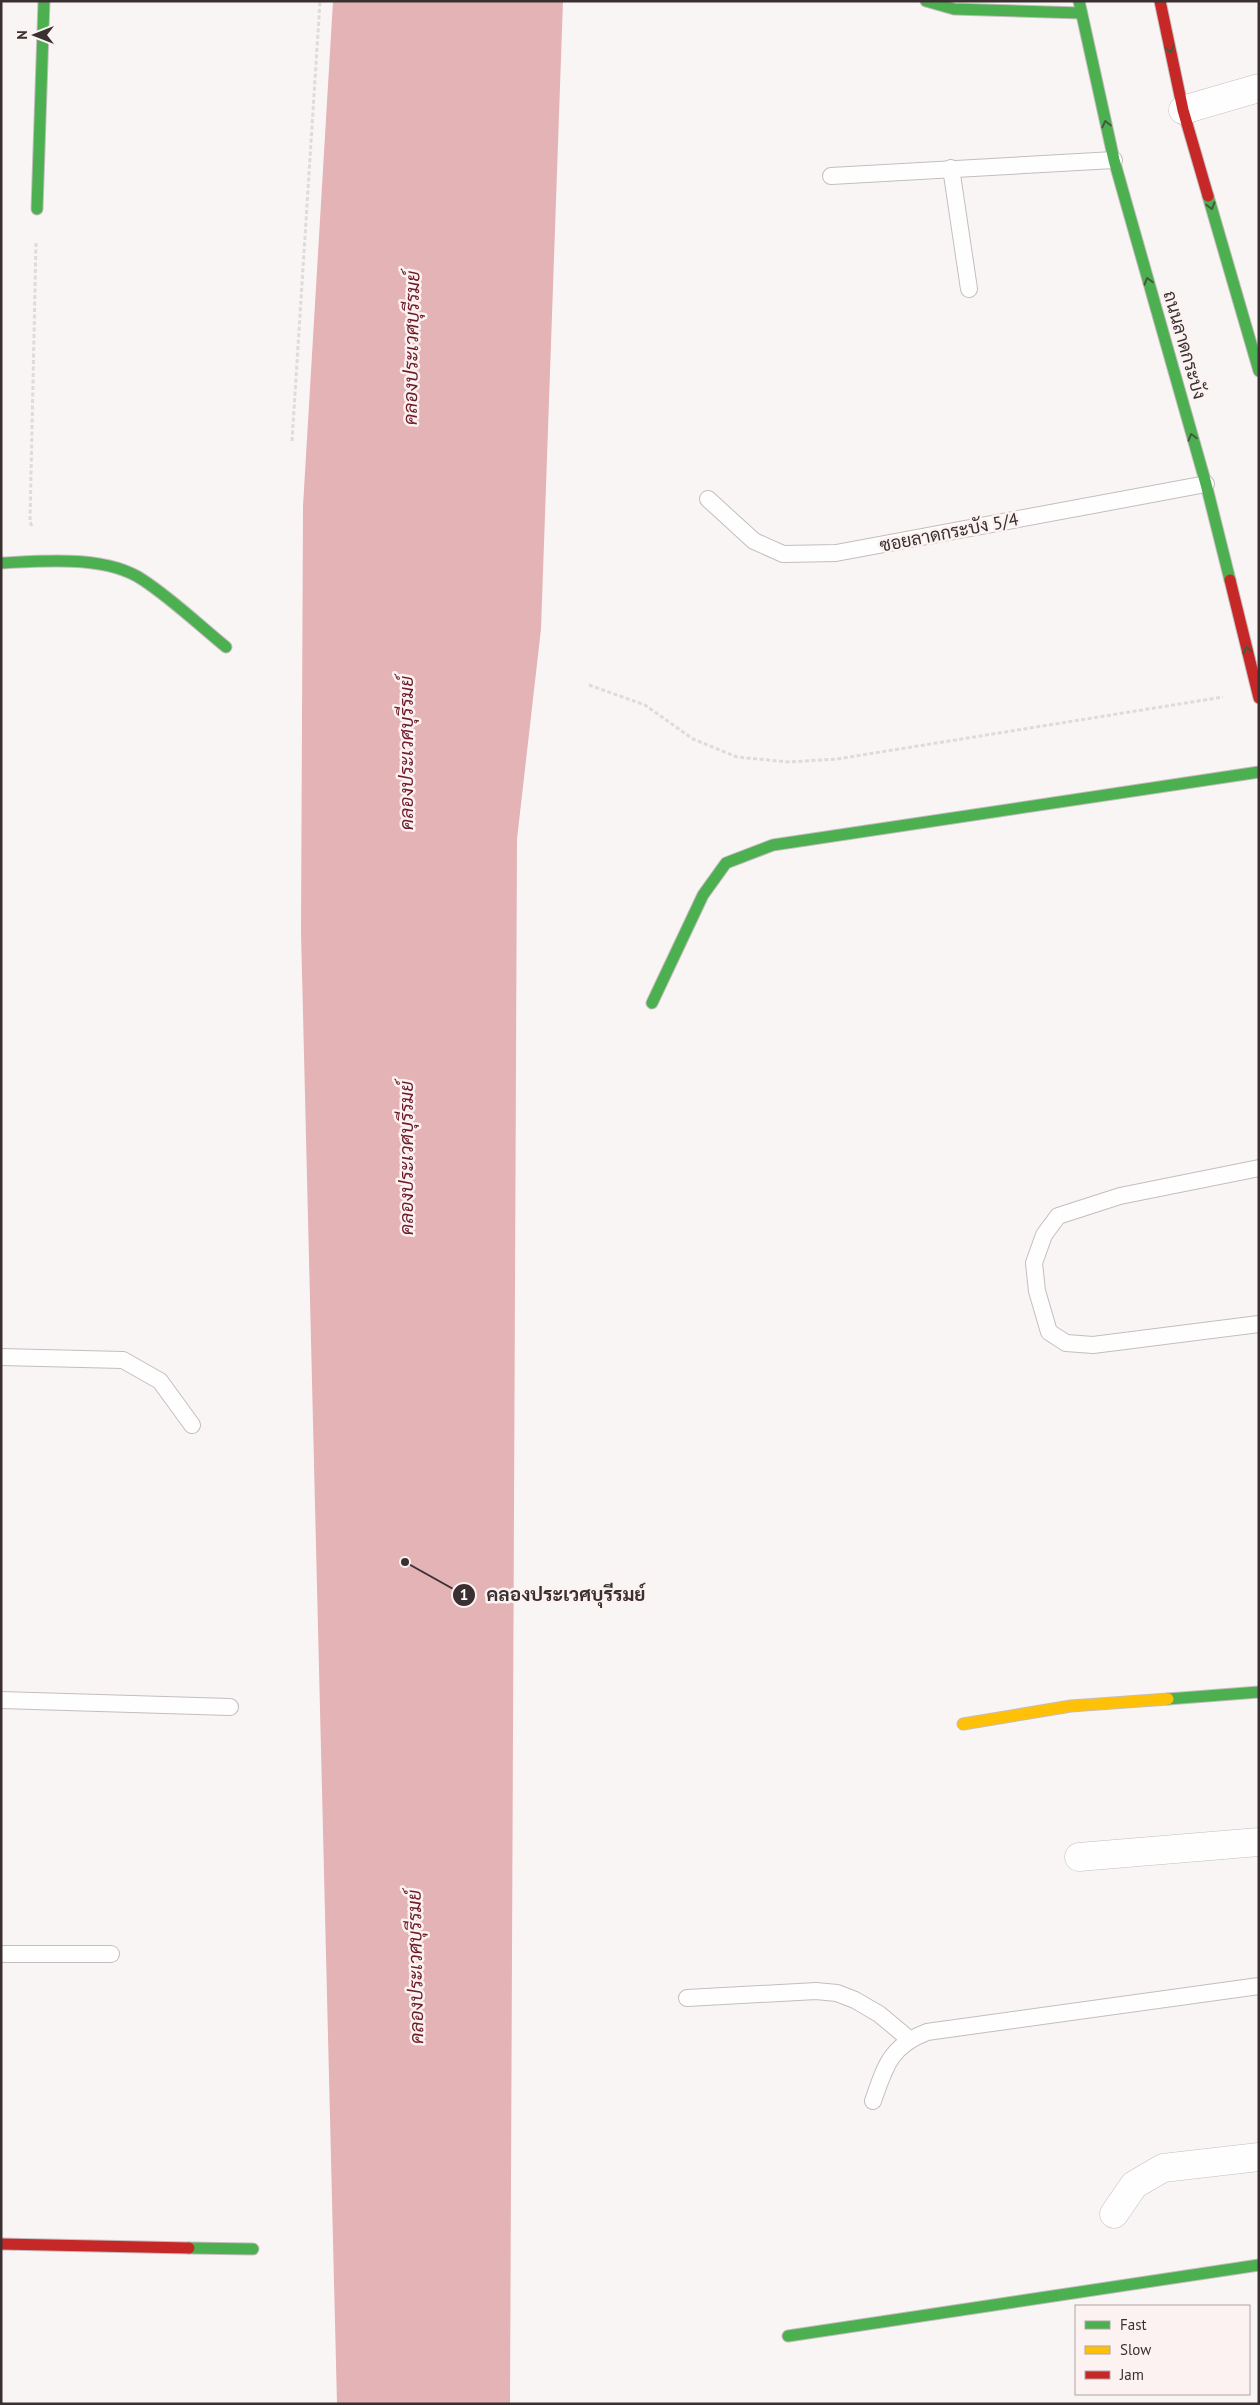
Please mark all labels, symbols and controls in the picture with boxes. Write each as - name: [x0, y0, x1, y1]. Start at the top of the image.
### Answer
- north arrow: [10, 10, 60, 60]
- text: N: [13, 30, 31, 40]
- one-way arrow: [1164, 45, 1175, 53]
- one-way arrow: [1101, 120, 1112, 129]
- one-way arrow: [1205, 201, 1215, 210]
- water label: คลองประเวศบุรีรมย์: [398, 268, 425, 425]
- one-way arrow: [1144, 277, 1154, 286]
- street label: ถนนลาดกระบัง: [1159, 288, 1211, 402]
- one-way arrow: [1188, 434, 1198, 442]
- street label: ซอยลาดกระบัง 5/4: [878, 507, 1021, 557]
- one-way arrow: [1242, 646, 1253, 655]
- water label: คลองประเวศบุรีรมย์: [394, 673, 419, 830]
- water label: คลองประเวศบุรีรมย์: [394, 1078, 419, 1235]
- callout: คลองประเวศบุรีรมย์: [451, 1578, 655, 1612]
- text: คลองประเวศบุรีรมย์: [486, 1582, 647, 1609]
- text: 1: [460, 1585, 468, 1604]
- water label: คลองประเวศบุรีรมย์: [402, 1887, 429, 2044]
- legend: [1075, 2305, 1250, 2395]
- text: Fast: [1120, 2315, 1147, 2334]
- text: Slow: [1120, 2340, 1151, 2359]
- text: Jam: [1119, 2365, 1144, 2384]

